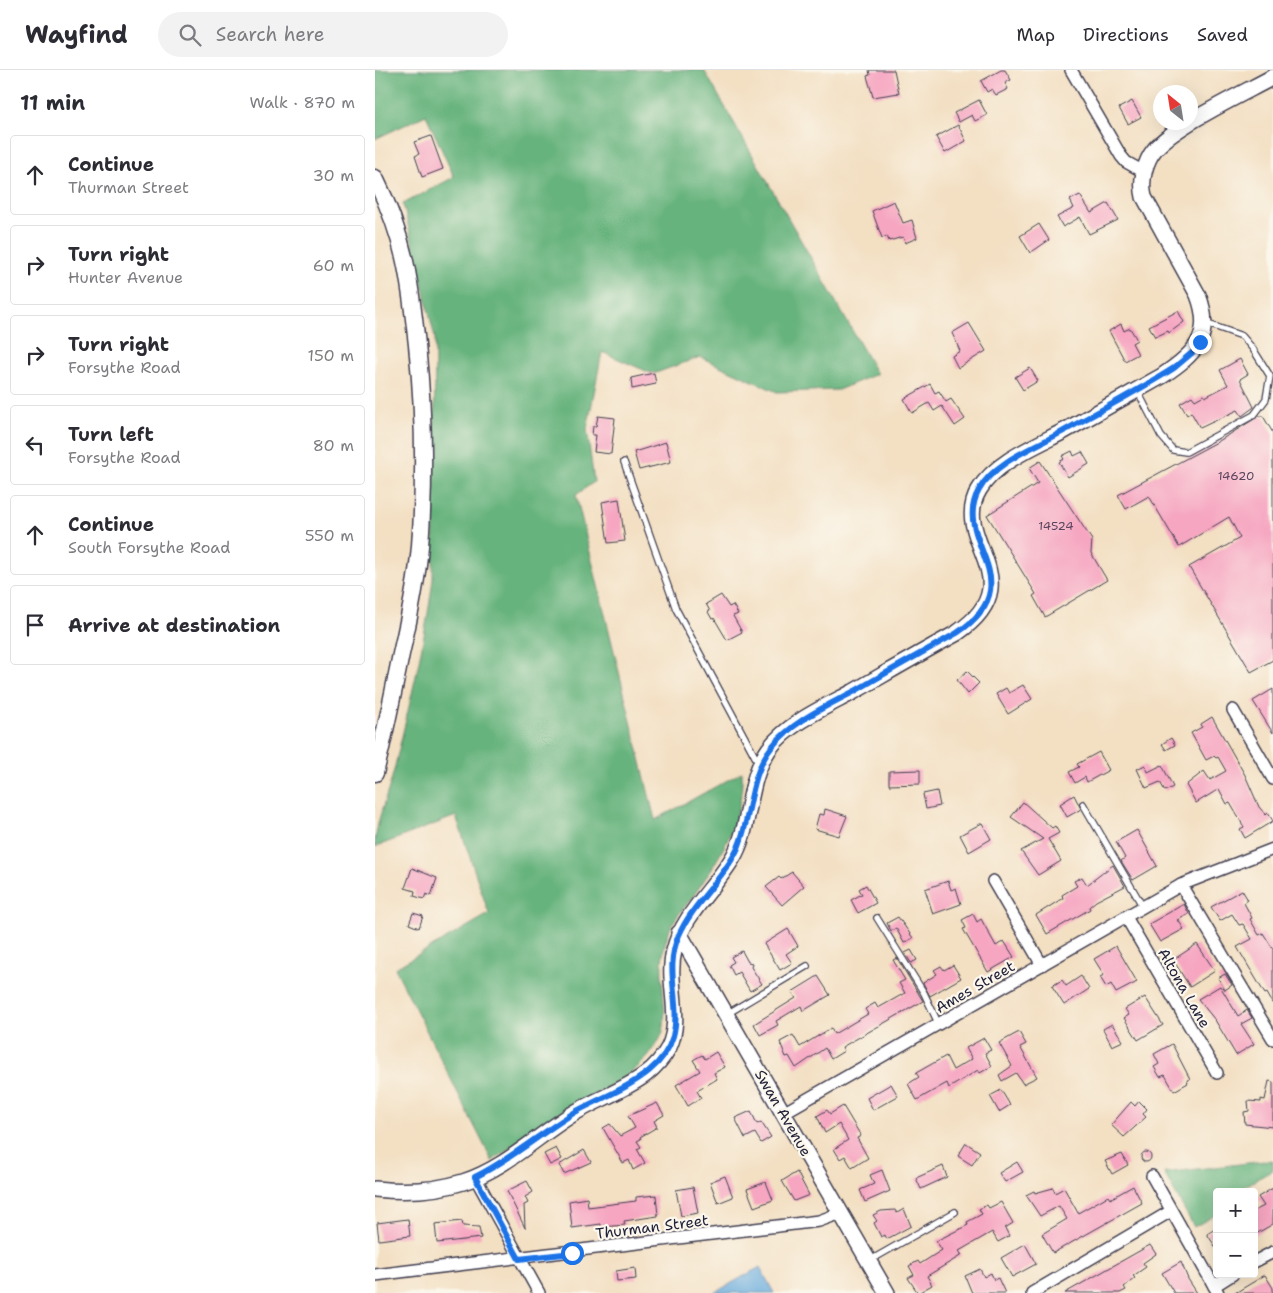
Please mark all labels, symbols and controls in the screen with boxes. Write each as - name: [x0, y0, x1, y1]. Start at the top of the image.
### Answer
- search box: [158, 12, 508, 57]
- text: Wayfind: [25, 19, 128, 51]
- icon: search: [176, 21, 204, 49]
- text: Search here: [216, 22, 324, 47]
- text: Map: [1017, 23, 1055, 47]
- text: Directions: [1083, 23, 1169, 47]
- text: Saved: [1197, 23, 1248, 47]
- north arrow: [1153, 85, 1198, 130]
- text: 11 min: [20, 89, 85, 117]
- text: Walk · 870 m: [249, 92, 355, 113]
- text: Continue: [68, 152, 154, 177]
- icon: ahead: [21, 161, 49, 189]
- text: 30 m: [313, 165, 354, 186]
- text: Thurman Street: [68, 177, 189, 198]
- text: Turn right: [68, 242, 169, 267]
- icon: right: [21, 251, 49, 279]
- text: 60 m: [313, 255, 354, 276]
- text: Hunter Avenue: [68, 267, 183, 288]
- route end: [1189, 331, 1212, 354]
- text: Turn right: [68, 332, 169, 357]
- icon: right: [21, 341, 49, 369]
- text: 150 m: [307, 345, 354, 366]
- text: Forsythe Road: [68, 357, 181, 378]
- text: Turn left: [68, 422, 154, 447]
- icon: left: [21, 431, 49, 459]
- text: 80 m: [313, 435, 354, 456]
- text: Forsythe Road: [68, 447, 181, 468]
- house number: 14620: [1218, 468, 1254, 484]
- text: Continue: [68, 512, 154, 537]
- house number: 14524: [1038, 518, 1074, 534]
- icon: ahead: [21, 521, 49, 549]
- text: 550 m: [305, 525, 354, 546]
- text: South Forsythe Road: [68, 537, 230, 558]
- icon: arrive: [21, 611, 49, 639]
- text: Arrive at destination: [68, 613, 280, 638]
- street label: Altona Lane: [1153, 945, 1215, 1031]
- street label: Ames Street: [932, 956, 1018, 1018]
- street label: Swan Avenue: [750, 1066, 816, 1160]
- map controls: [1213, 1188, 1258, 1278]
- button: +: [1213, 1188, 1258, 1233]
- street label: Thurman Street: [594, 1210, 710, 1244]
- button: −: [1213, 1233, 1258, 1278]
- route start: [561, 1242, 584, 1265]

